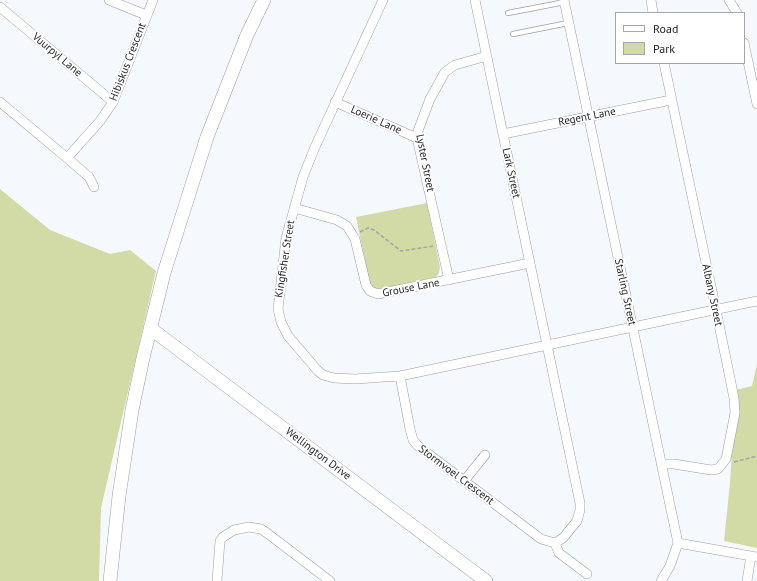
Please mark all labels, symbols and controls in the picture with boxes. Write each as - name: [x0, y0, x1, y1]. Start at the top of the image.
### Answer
- legend: [615, 12, 745, 64]
- street label: Hibiskus Crescent: [107, 21, 149, 103]
- text: Road: [653, 21, 678, 36]
- street label: Vuurpyl Lane: [29, 30, 85, 80]
- text: Park: [653, 41, 675, 56]
- street label: Loerie Lane: [349, 103, 403, 137]
- street label: Regent Lane: [557, 105, 617, 129]
- street label: Lyster Street: [413, 133, 437, 193]
- street label: Lark Street: [499, 147, 523, 199]
- street label: Kingfisher Street: [272, 219, 298, 299]
- street label: Starling Street: [611, 257, 639, 327]
- street label: Albany Street: [699, 263, 725, 327]
- street label: Grouse Lane: [381, 276, 441, 300]
- street label: Wellington Drive: [283, 425, 353, 483]
- street label: Stormvoel Crescent: [416, 442, 496, 508]

